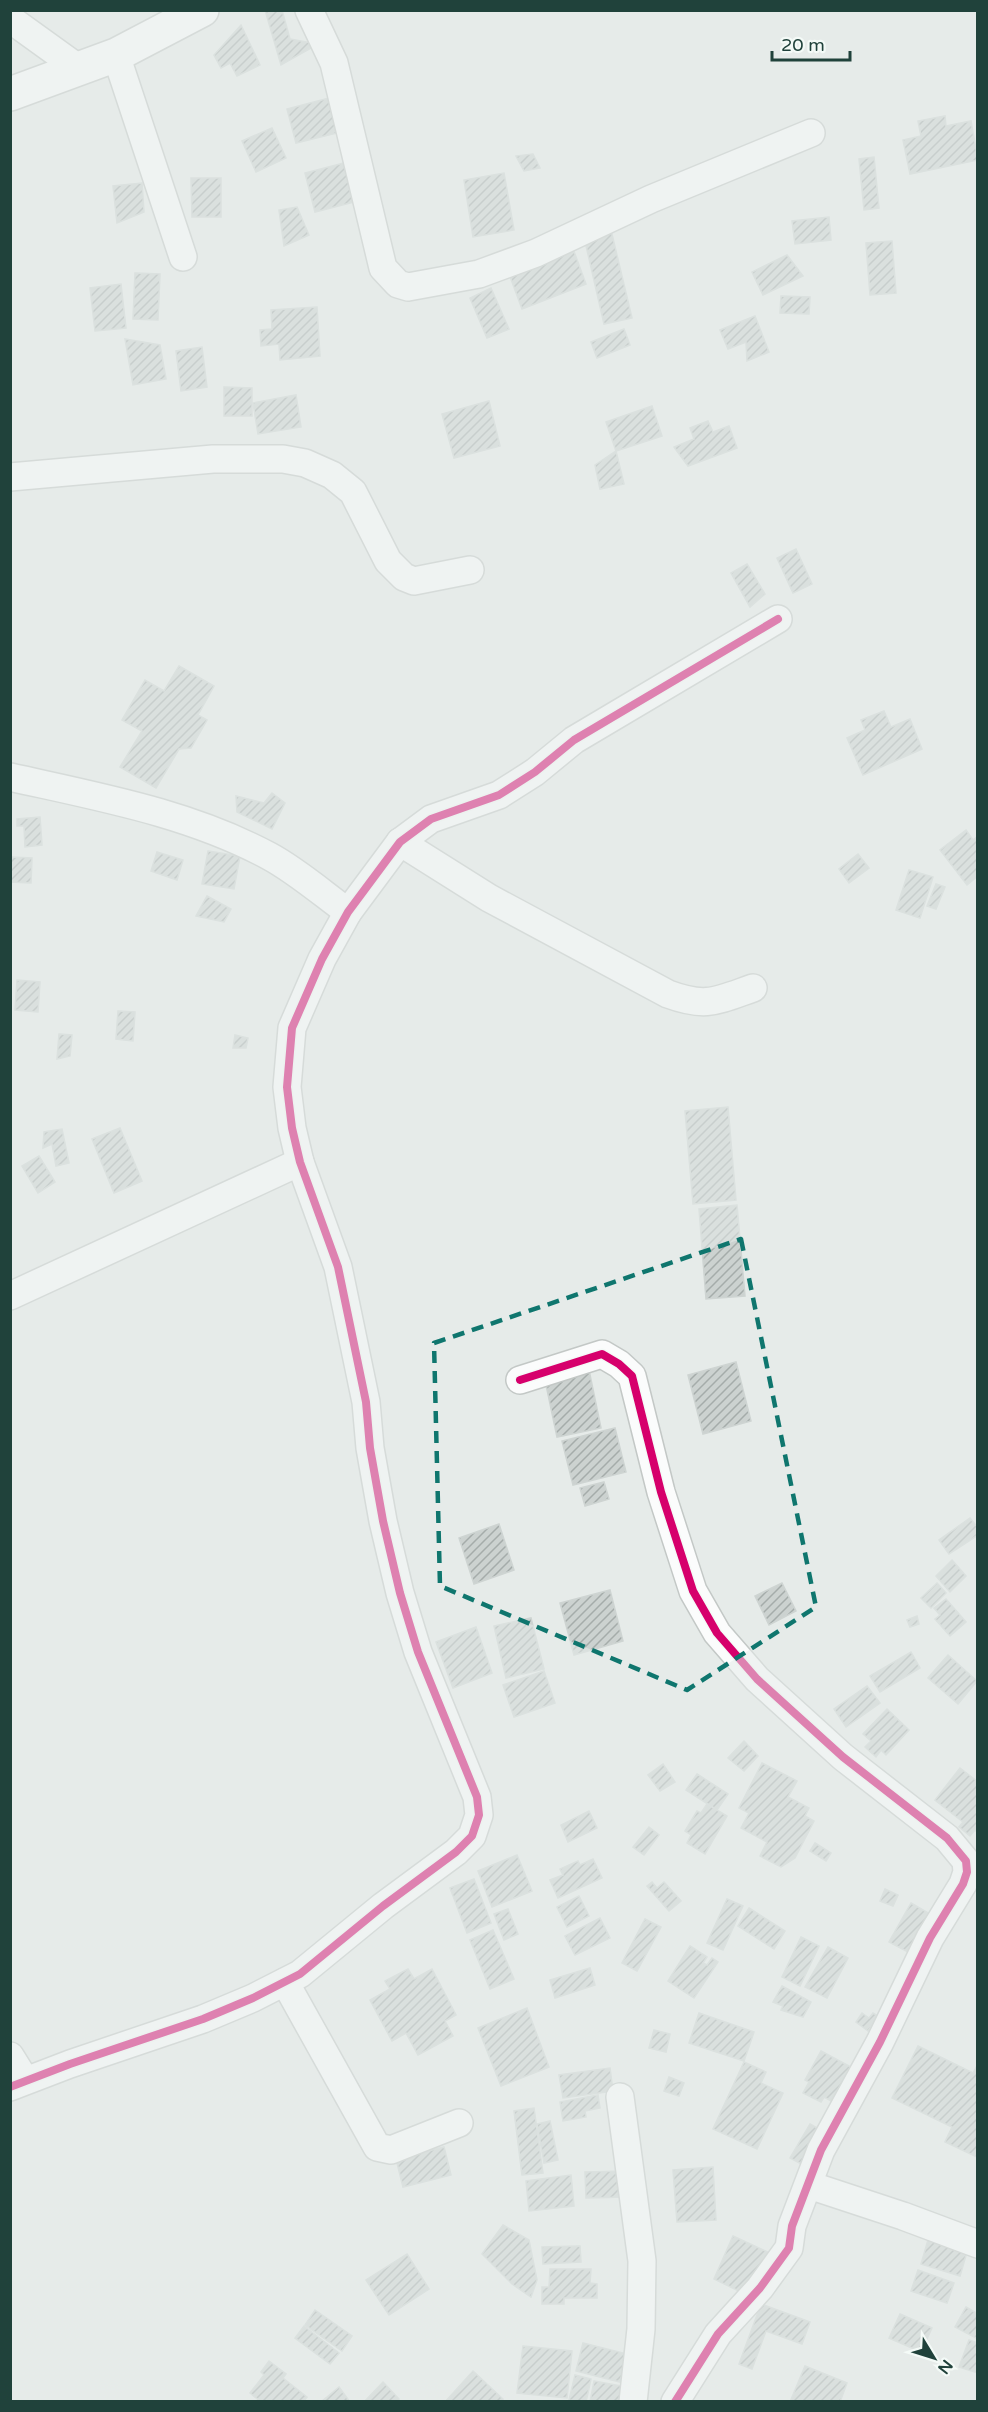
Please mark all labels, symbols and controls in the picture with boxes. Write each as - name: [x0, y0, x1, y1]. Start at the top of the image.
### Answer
- scale bar: [772, 24, 850, 62]
- text: 20 m: [781, 34, 825, 56]
- north arrow: [904, 2328, 964, 2388]
- text: N: [933, 2355, 957, 2378]

